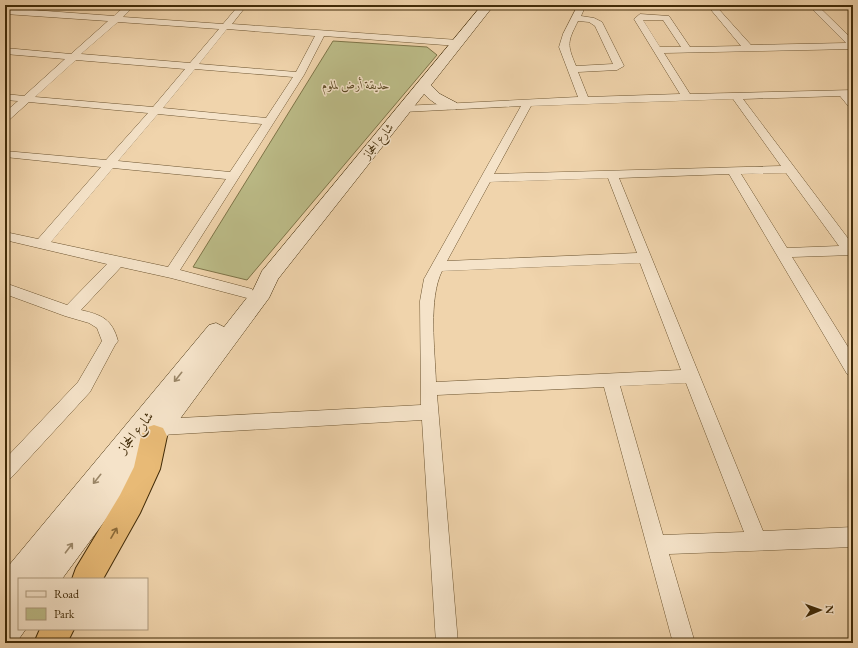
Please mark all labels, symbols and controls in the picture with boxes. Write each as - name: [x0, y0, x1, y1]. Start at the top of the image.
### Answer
- park label: حديقة أرض لملوم: [322, 77, 390, 96]
- street label: شارع الحجاز: [358, 120, 400, 165]
- one-way arrow: [174, 372, 183, 383]
- street label: شارع الحجاز: [112, 408, 160, 460]
- one-way arrow: [93, 473, 101, 484]
- one-way arrow: [110, 527, 118, 539]
- one-way arrow: [65, 542, 73, 553]
- legend: [18, 578, 148, 630]
- text: Road: [54, 586, 80, 602]
- north arrow: [800, 590, 840, 630]
- text: N: [823, 605, 837, 614]
- text: Park: [54, 606, 75, 622]

